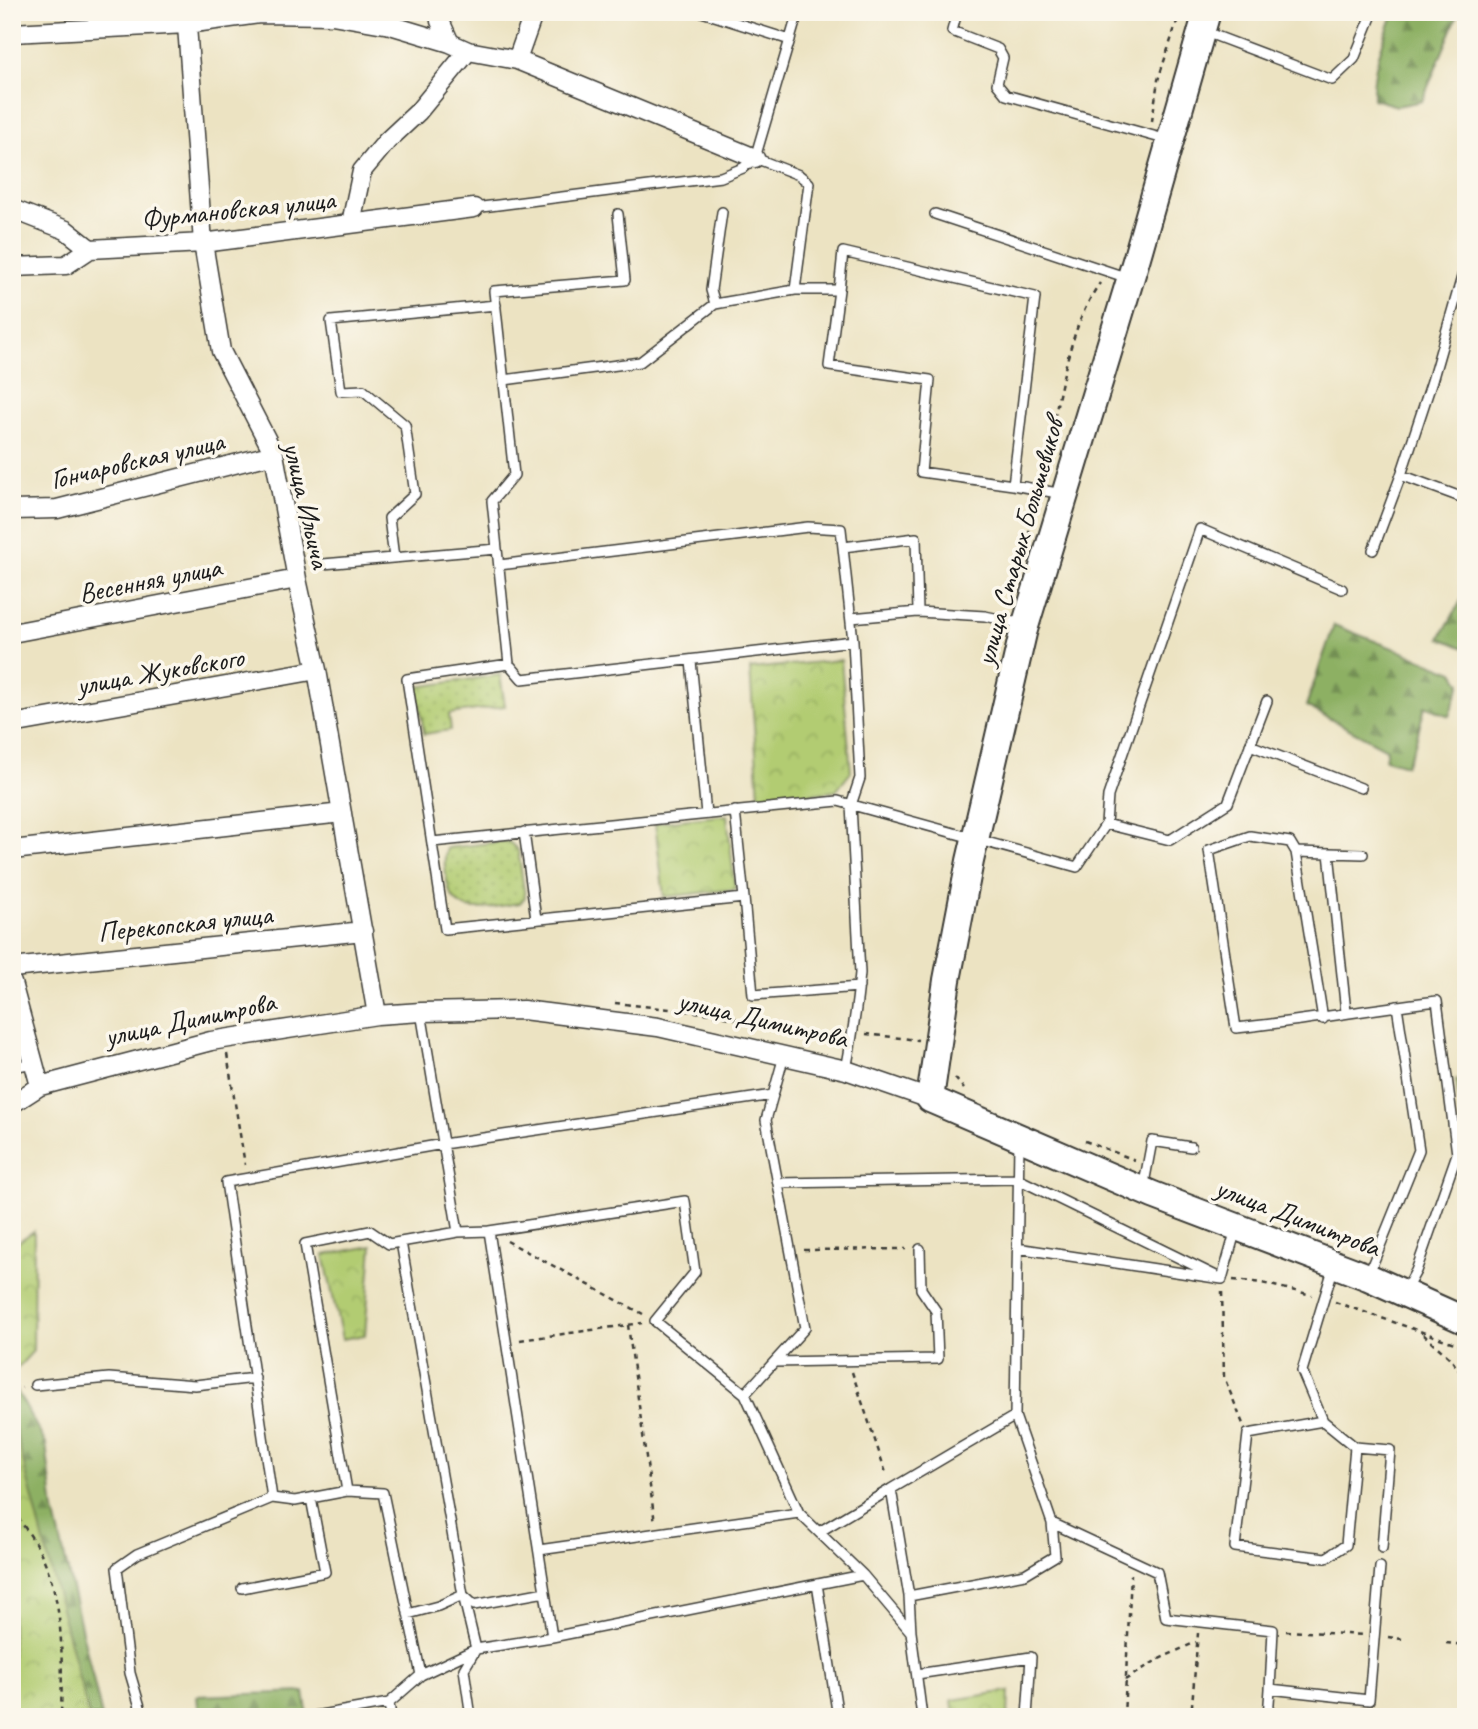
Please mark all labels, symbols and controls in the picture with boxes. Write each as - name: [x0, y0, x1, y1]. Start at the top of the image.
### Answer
- street label: Фурмановская улица: [139, 181, 338, 237]
- street label: улица Старых Большевиков: [966, 408, 1073, 671]
- street label: Гончаровская улица: [47, 423, 229, 497]
- street label: улица Ильича: [275, 437, 339, 573]
- street label: Весенняя улица: [76, 549, 226, 611]
- street label: улица Жуковского: [72, 639, 248, 703]
- street label: Перекопская улица: [96, 896, 276, 950]
- street label: улица Димитрова: [673, 982, 853, 1056]
- street label: улица Димитрова: [100, 984, 280, 1055]
- street label: улица Димитрова: [1209, 1169, 1387, 1265]

